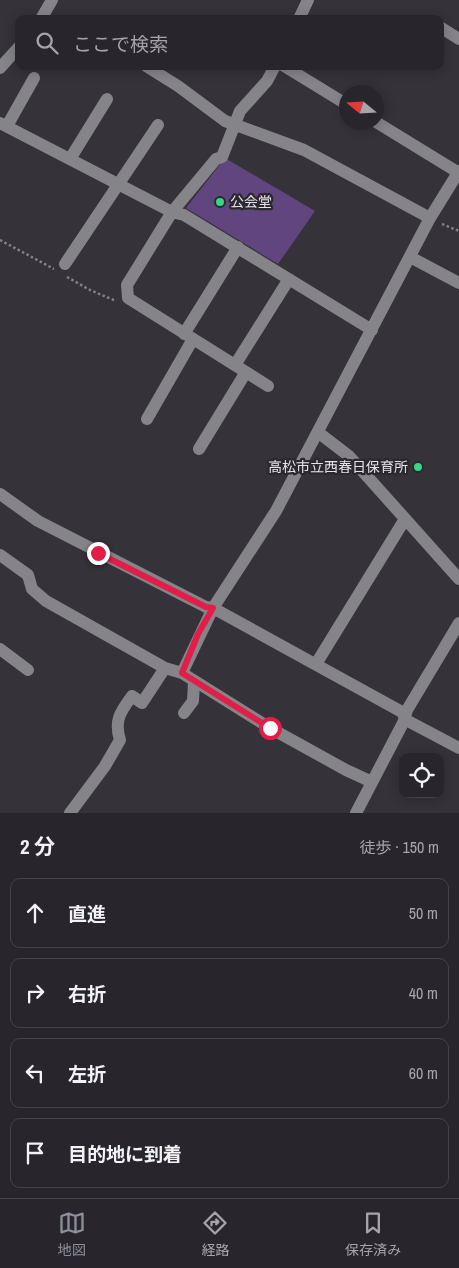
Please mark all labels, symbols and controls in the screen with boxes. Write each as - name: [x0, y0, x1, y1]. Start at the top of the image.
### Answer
- search box: [15, 15, 444, 70]
- icon: search: [33, 29, 61, 57]
- text: ここで検索: [73, 31, 168, 57]
- north arrow: [339, 85, 384, 130]
- place label: 公会堂: [230, 193, 272, 211]
- marker: 公会堂: [214, 196, 226, 208]
- place label: 高松市立西春日保育所: [268, 458, 408, 476]
- marker: 高松市立西春日保育所: [412, 461, 424, 473]
- route end: [87, 542, 110, 565]
- route start: [259, 717, 282, 740]
- map controls: [399, 753, 444, 798]
- button: locate: [399, 753, 444, 798]
- text: 2 分: [20, 832, 55, 861]
- text: 徒歩 · 150 m: [360, 836, 439, 858]
- icon: ahead: [21, 899, 49, 927]
- text: 直進: [68, 901, 106, 927]
- text: 50 m: [409, 902, 438, 924]
- icon: right: [21, 979, 49, 1007]
- text: 右折: [68, 981, 106, 1007]
- text: 40 m: [409, 982, 438, 1004]
- icon: left: [21, 1059, 49, 1087]
- text: 左折: [68, 1061, 106, 1087]
- text: 60 m: [409, 1062, 438, 1084]
- icon: arrive: [21, 1139, 49, 1167]
- text: 目的地に到着: [68, 1141, 182, 1167]
- tab: 地図: [58, 1209, 86, 1259]
- tab: 経路: [201, 1209, 229, 1259]
- tab: 保存済み: [345, 1209, 401, 1259]

